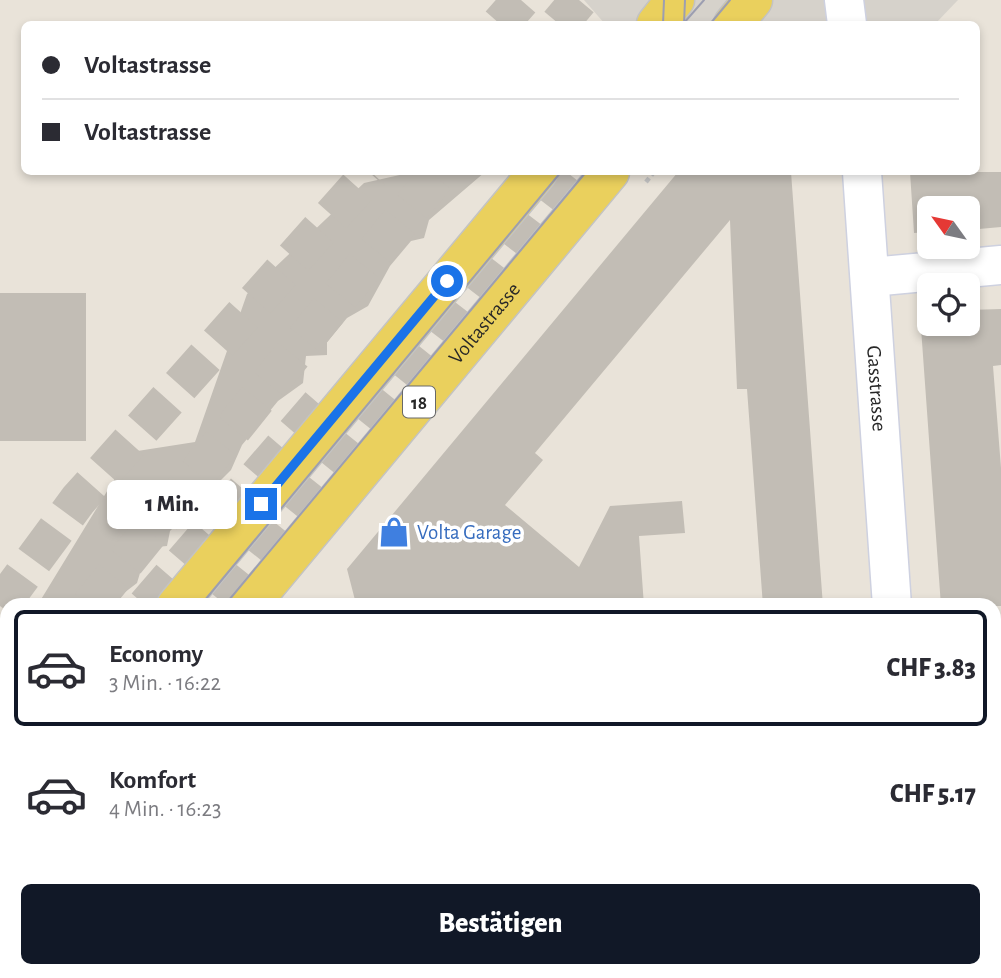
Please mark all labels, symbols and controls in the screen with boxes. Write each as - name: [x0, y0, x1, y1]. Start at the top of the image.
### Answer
- text: Voltastrasse: [84, 52, 211, 78]
- text: Voltastrasse: [84, 119, 211, 145]
- north arrow: [917, 196, 980, 259]
- map controls: [917, 196, 980, 336]
- route start: [431, 265, 463, 297]
- button: locate: [917, 273, 980, 336]
- street label: Voltastrasse: [445, 279, 524, 368]
- street label: Gasstrasse: [863, 345, 890, 432]
- road number: 18: [403, 386, 435, 418]
- callout: 1 Min.: [107, 480, 236, 528]
- route end: [245, 488, 277, 520]
- text: 1 Min.: [145, 493, 199, 516]
- shop icon: Volta Garage: [377, 515, 411, 549]
- place label: Volta Garage: [417, 522, 521, 543]
- icon: car: [25, 637, 88, 700]
- text: Economy: [109, 641, 203, 667]
- text: CHF 3.83: [887, 655, 976, 681]
- text: 3 Min. · 16:22: [109, 672, 221, 695]
- icon: car: [25, 763, 88, 826]
- text: Komfort: [109, 767, 196, 793]
- text: CHF 5.17: [890, 781, 976, 807]
- text: 4 Min. · 16:23: [109, 798, 222, 821]
- button: Bestätigen: [21, 884, 980, 964]

